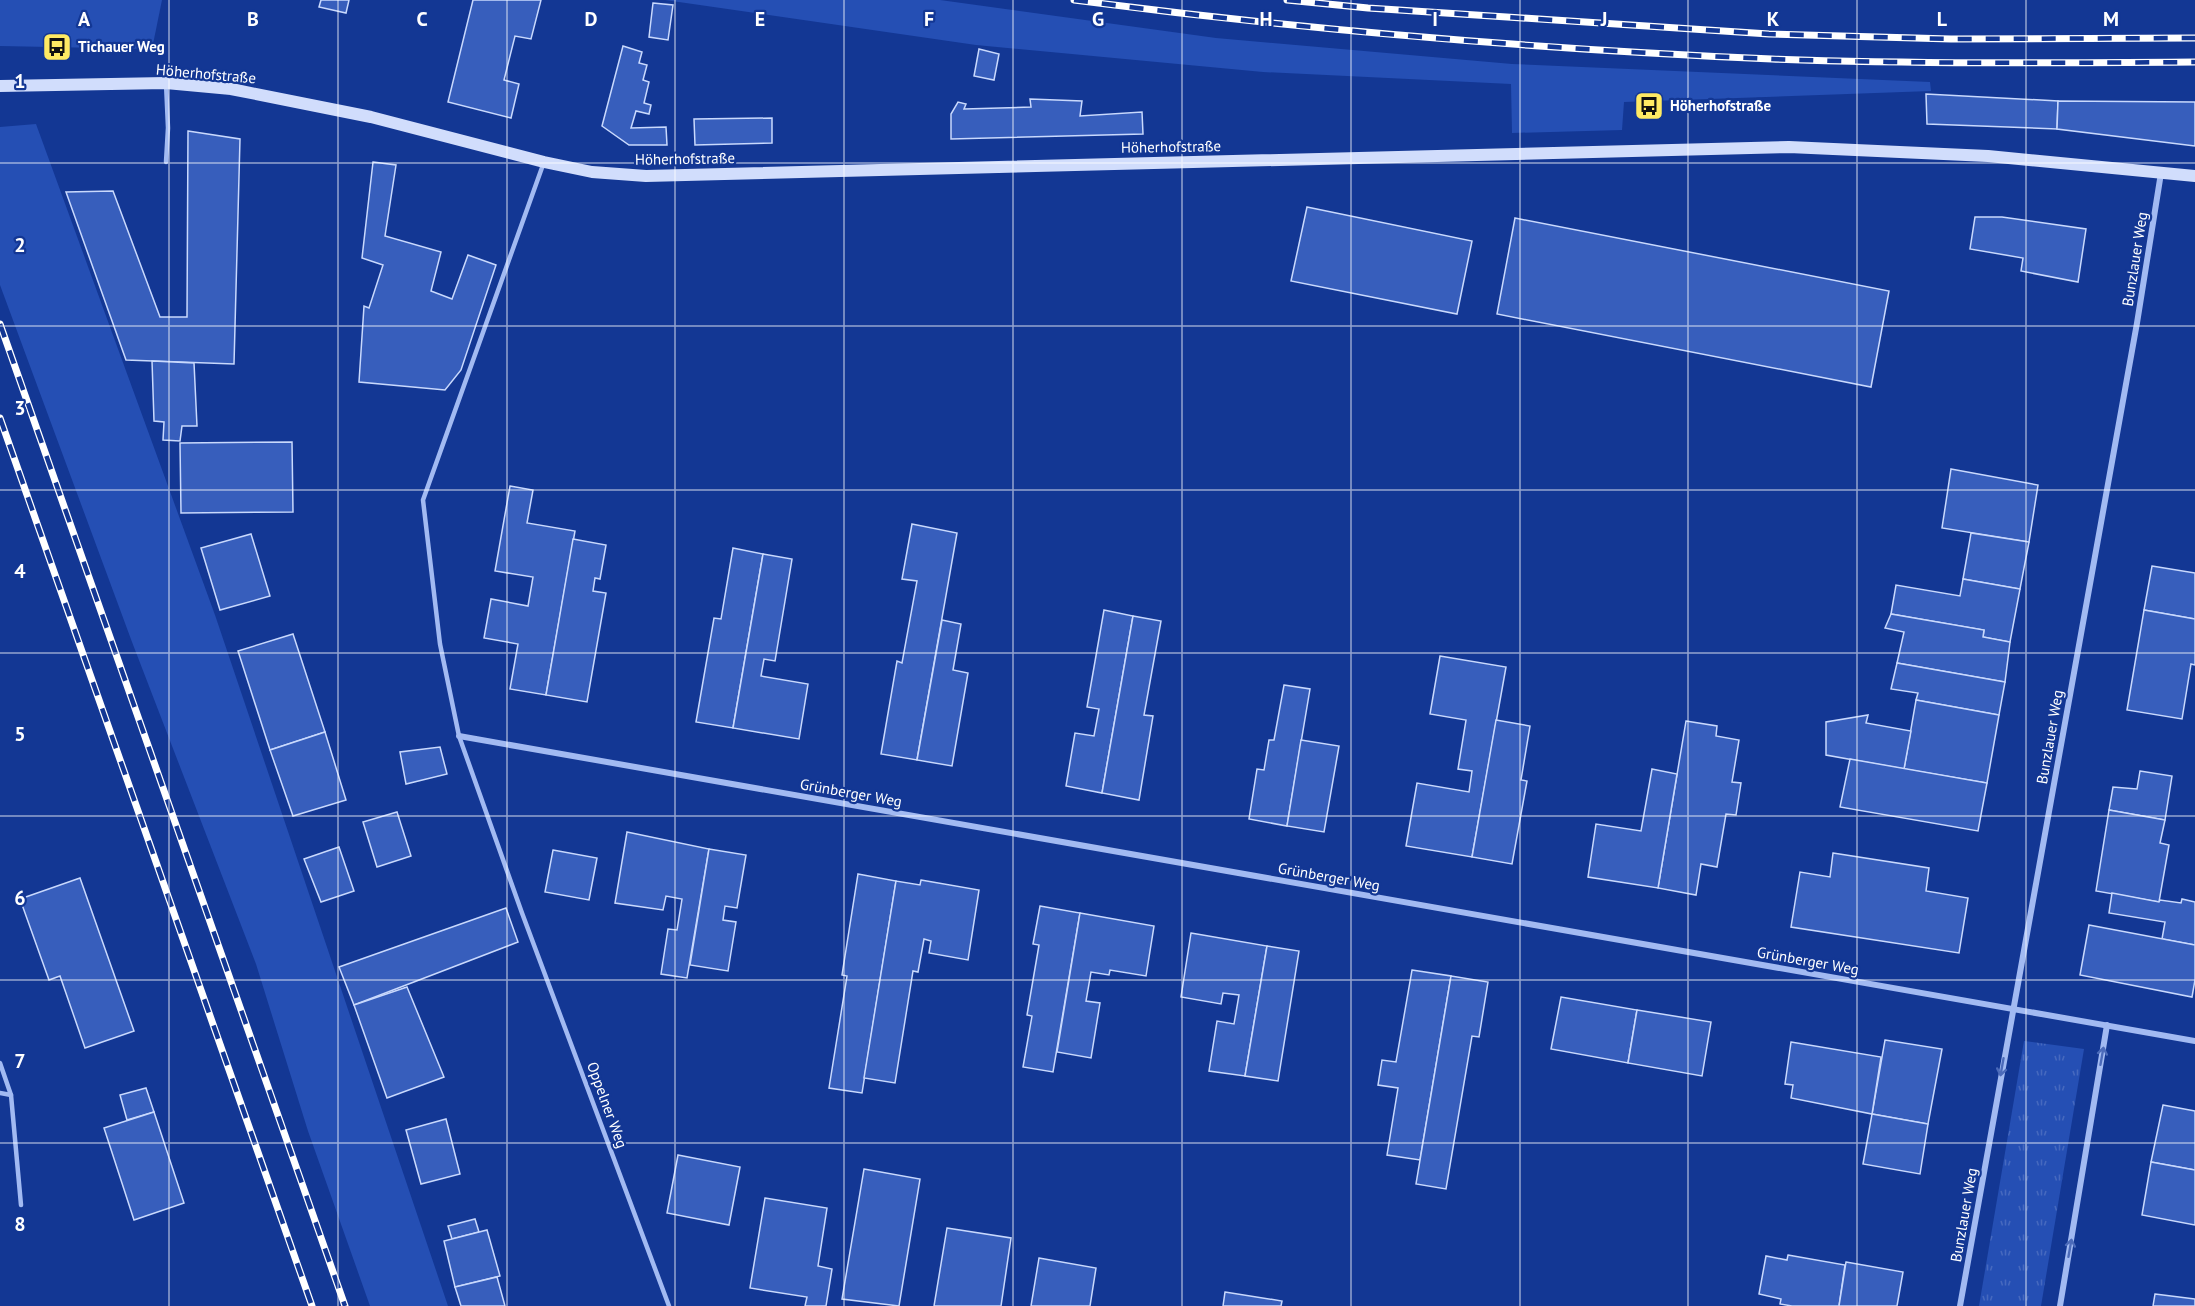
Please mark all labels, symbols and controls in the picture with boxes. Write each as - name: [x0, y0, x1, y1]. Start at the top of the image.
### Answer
- text: A: [78, 6, 91, 32]
- text: B: [247, 6, 259, 32]
- text: C: [416, 6, 428, 32]
- text: D: [585, 6, 598, 32]
- text: E: [755, 6, 765, 32]
- text: F: [924, 6, 934, 32]
- text: G: [1092, 6, 1104, 32]
- text: H: [1259, 6, 1273, 32]
- text: I: [1432, 6, 1438, 32]
- text: J: [1600, 6, 1607, 32]
- text: K: [1767, 6, 1780, 32]
- text: L: [1937, 6, 1948, 32]
- text: M: [2103, 6, 2119, 32]
- bus stop icon: Tichauer Weg: [41, 31, 73, 63]
- place label: Tichauer Weg: [78, 37, 165, 56]
- street label: Höherhofstraße: [155, 60, 257, 87]
- text: 1: [14, 68, 26, 94]
- bus stop icon: Höherhofstraße: [1633, 90, 1665, 122]
- place label: Höherhofstraße: [1670, 96, 1771, 115]
- street label: Höherhofstraße: [1121, 136, 1221, 157]
- street label: Höherhofstraße: [635, 148, 735, 169]
- street label: Bunzlauer Weg: [2118, 210, 2151, 308]
- text: 2: [14, 232, 26, 258]
- text: 3: [14, 395, 26, 421]
- text: 4: [14, 558, 26, 584]
- street label: Bunzlauer Weg: [2032, 688, 2067, 786]
- text: 5: [14, 721, 26, 747]
- street label: Grünberger Weg: [799, 774, 904, 811]
- street label: Grünberger Weg: [1277, 858, 1382, 895]
- text: 6: [14, 885, 26, 911]
- street label: Grünberger Weg: [1756, 942, 1861, 979]
- one-way arrow: [2097, 1047, 2108, 1066]
- text: 7: [14, 1048, 26, 1074]
- one-way arrow: [1997, 1057, 2008, 1076]
- street label: Oppelner Weg: [583, 1059, 632, 1151]
- street label: Bunzlauer Weg: [1946, 1166, 1981, 1264]
- text: 8: [14, 1211, 26, 1237]
- one-way arrow: [2064, 1239, 2075, 1259]

